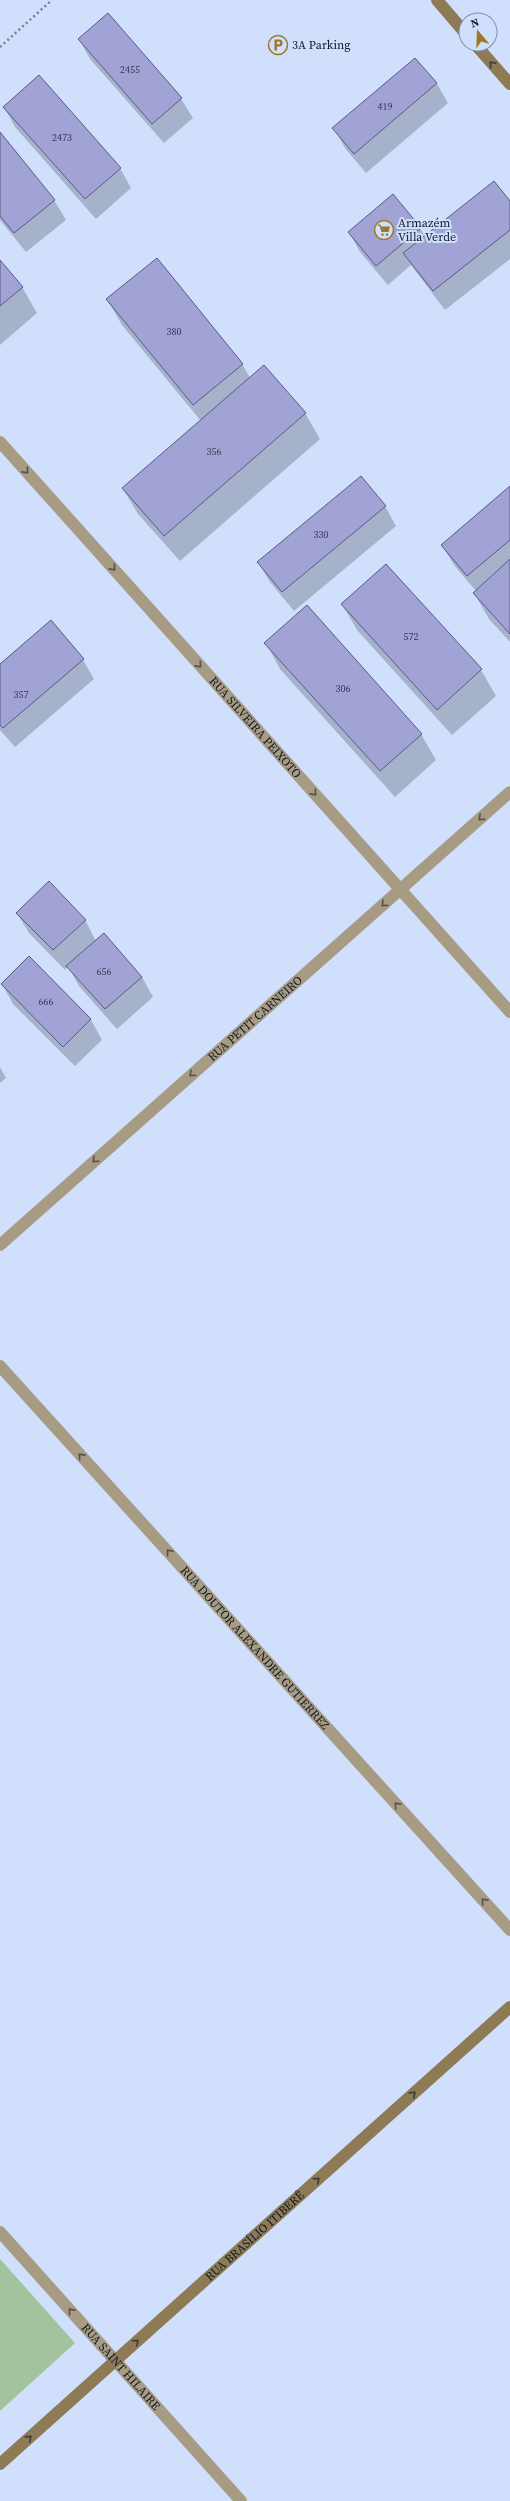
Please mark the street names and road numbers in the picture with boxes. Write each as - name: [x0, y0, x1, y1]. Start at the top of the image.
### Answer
- street label: RUA SILVEIRA PEIXOTO: [206, 673, 305, 781]
- street label: RUA PETIT CARNEIRO: [204, 972, 306, 1065]
- street label: RUA DOUTOR ALEXANDRE GUTIERREZ: [177, 1563, 333, 1733]
- street label: RUA BRASÍLIO ITIBERÊ: [202, 2187, 308, 2284]
- street label: RUA SAINT HILAIRE: [78, 2320, 164, 2414]

